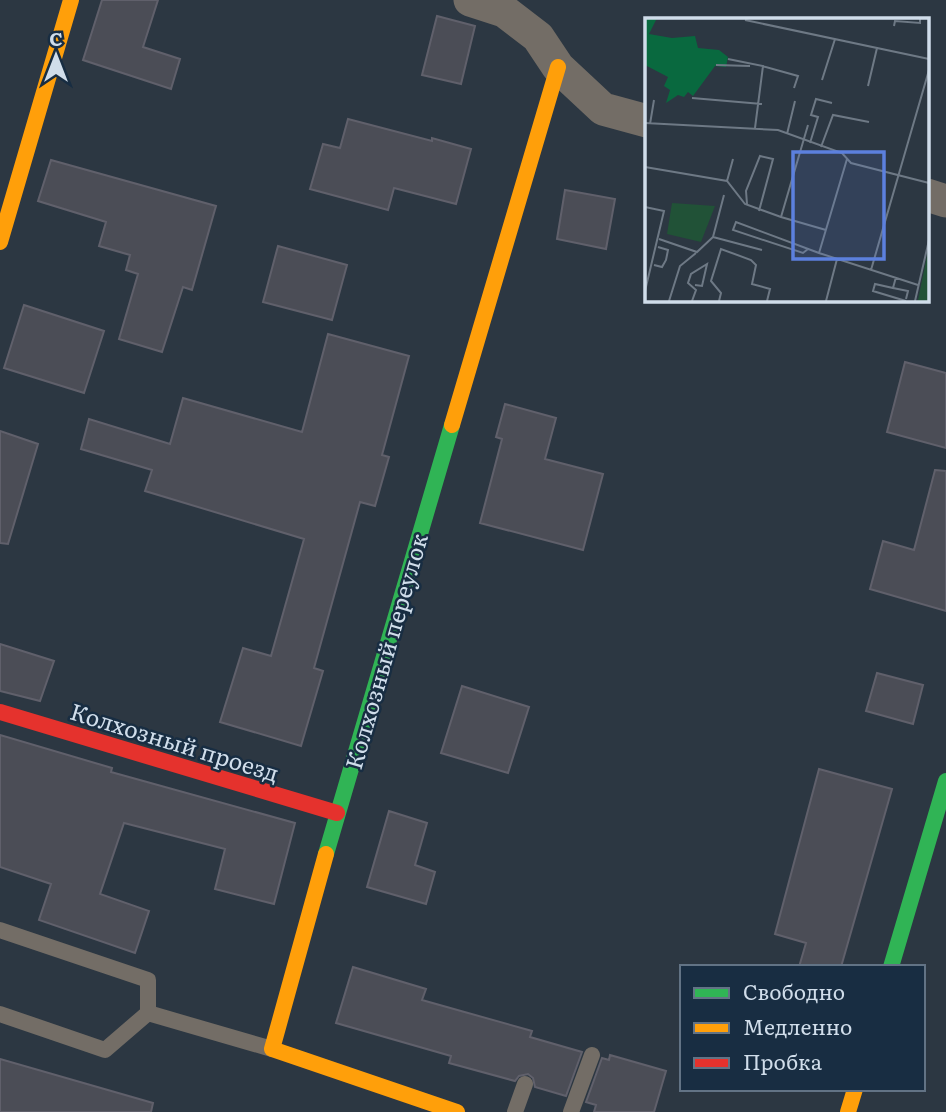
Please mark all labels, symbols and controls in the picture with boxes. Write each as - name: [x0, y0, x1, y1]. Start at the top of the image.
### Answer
- inset map: [645, 18, 928, 301]
- north arrow: [21, 21, 91, 91]
- text: С: [49, 24, 63, 52]
- street label: Колхозный переулок: [335, 529, 435, 773]
- street label: Колхозный проезд: [66, 693, 284, 789]
- legend: [680, 965, 925, 1091]
- text: Свободно: [743, 975, 845, 1006]
- text: Медленно: [743, 1010, 852, 1041]
- text: Пробка: [743, 1045, 823, 1076]

